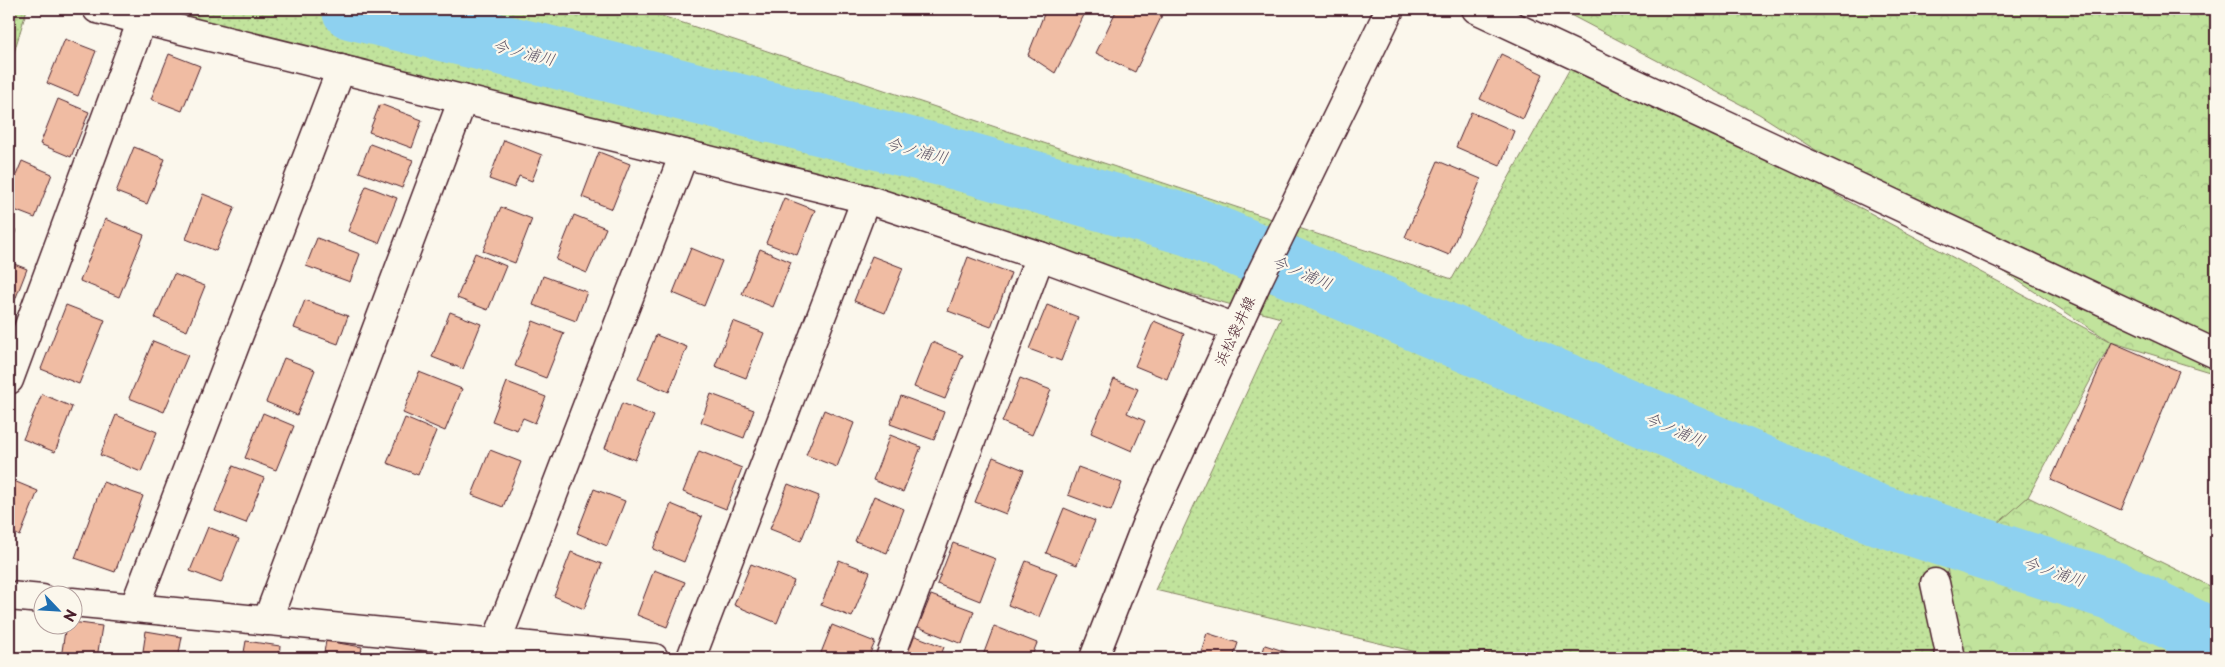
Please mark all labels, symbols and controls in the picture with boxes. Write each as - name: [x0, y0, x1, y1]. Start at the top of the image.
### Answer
- water label: 今ノ浦川: [490, 32, 558, 70]
- water label: 今ノ浦川: [883, 130, 951, 168]
- water label: 今ノ浦川: [1268, 248, 1337, 295]
- street label: 浜松袋井線: [1207, 292, 1260, 369]
- water label: 今ノ浦川: [1641, 405, 1710, 452]
- water label: 今ノ浦川: [2020, 549, 2088, 591]
- north arrow: [32, 584, 82, 634]
- text: N: [58, 606, 82, 625]

